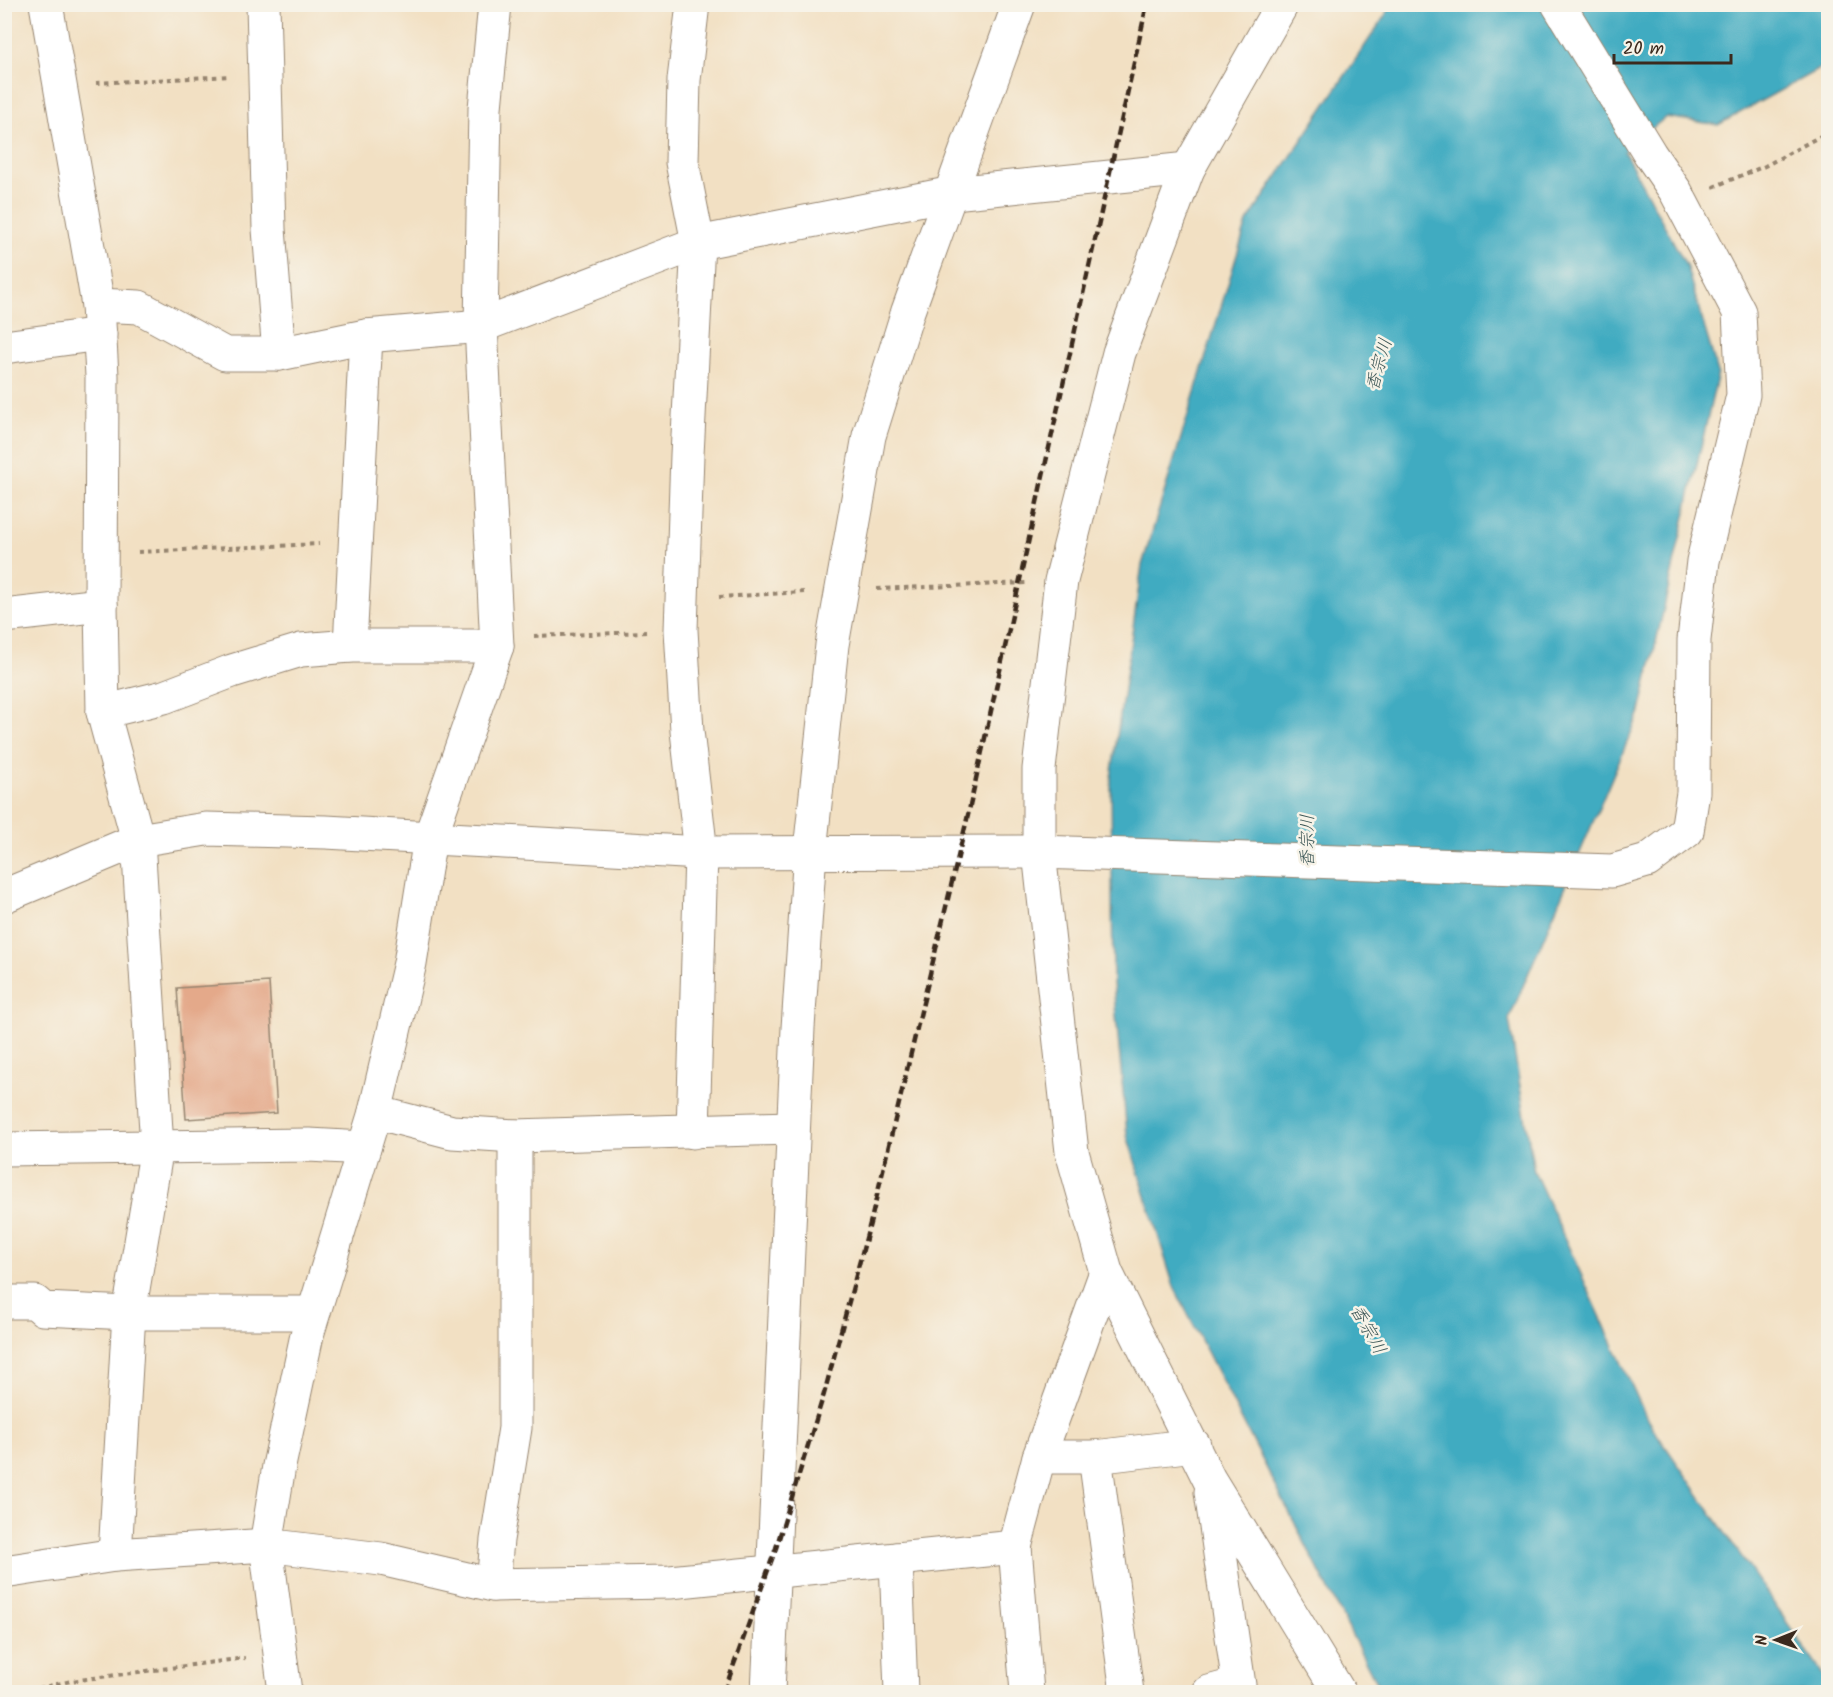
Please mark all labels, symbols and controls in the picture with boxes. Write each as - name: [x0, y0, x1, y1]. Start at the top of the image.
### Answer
- scale bar: [1614, 27, 1731, 65]
- text: 20 m: [1623, 35, 1664, 64]
- water label: 香宗川: [1359, 335, 1401, 395]
- water label: 香宗川: [1294, 814, 1323, 868]
- water label: 香宗川: [1341, 1299, 1393, 1361]
- north arrow: [1746, 1610, 1806, 1670]
- text: N: [1750, 1635, 1775, 1646]

